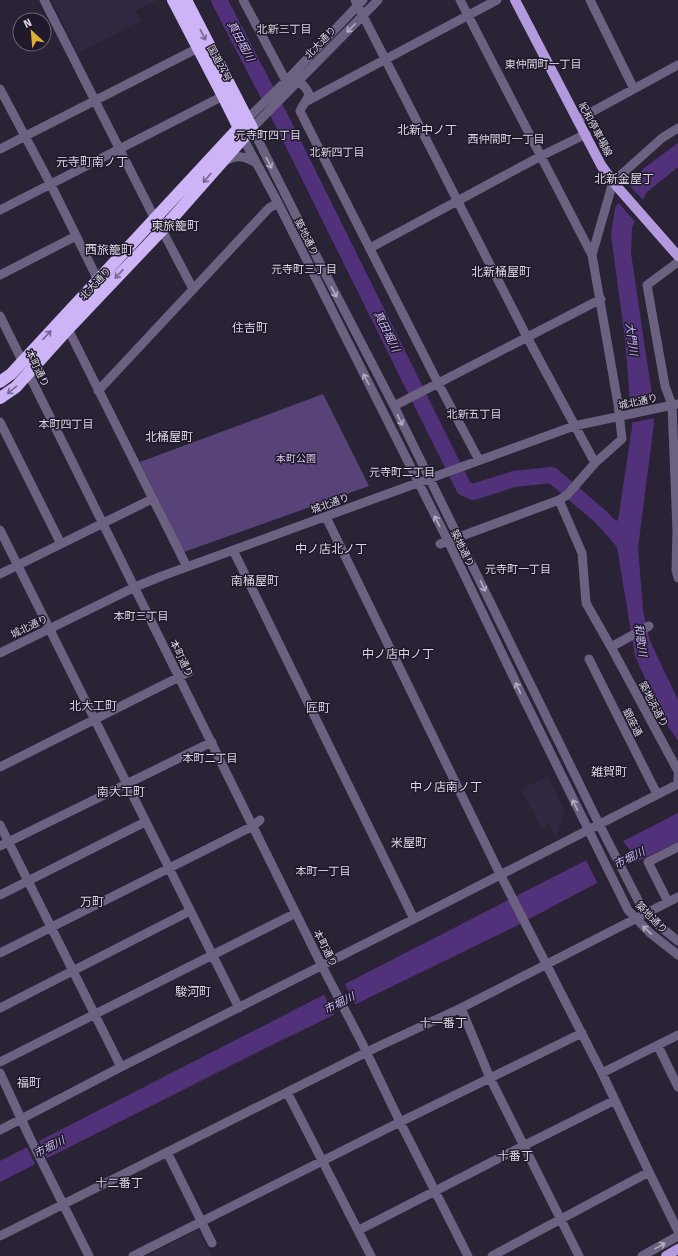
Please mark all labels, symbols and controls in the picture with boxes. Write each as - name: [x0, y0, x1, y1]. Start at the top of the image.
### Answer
- north arrow: [12, 12, 52, 52]
- text: N: [22, 16, 34, 31]
- water label: 真田堀川: [224, 19, 257, 65]
- district label: 北新三丁目: [257, 23, 312, 36]
- one-way arrow: [346, 23, 356, 33]
- street label: 北大通り: [303, 24, 339, 61]
- one-way arrow: [200, 29, 208, 41]
- street label: 国道24号: [204, 43, 234, 84]
- district label: 東仲間町一丁目: [505, 58, 582, 71]
- street label: 紀和停車場線: [576, 100, 614, 159]
- district label: 北新中ノ丁: [397, 123, 457, 137]
- district label: 元寺町四丁目: [235, 129, 301, 142]
- district label: 西仲間町一丁目: [468, 133, 545, 146]
- district label: 北新四丁目: [310, 146, 365, 159]
- district label: 元寺町南ノ丁: [56, 155, 128, 169]
- one-way arrow: [266, 157, 274, 169]
- district label: 北新金屋丁: [594, 172, 654, 186]
- one-way arrow: [202, 173, 211, 183]
- street label: 築地通り: [292, 217, 321, 258]
- district label: 東旅籠町: [151, 219, 199, 233]
- district label: 西旅籠町: [85, 243, 133, 257]
- district label: 元寺町三丁目: [271, 263, 337, 276]
- street label: 北大通り: [78, 265, 114, 302]
- district label: 北新桶屋町: [471, 265, 531, 279]
- one-way arrow: [115, 269, 124, 279]
- one-way arrow: [331, 285, 338, 297]
- water label: 真田堀川: [371, 309, 402, 355]
- district label: 住吉町: [232, 321, 268, 335]
- water label: 大門川: [623, 322, 640, 357]
- one-way arrow: [42, 329, 51, 340]
- street label: 本町通り: [23, 348, 51, 389]
- one-way arrow: [362, 374, 369, 386]
- one-way arrow: [7, 385, 17, 394]
- street label: 城北通り: [617, 392, 659, 412]
- district label: 北新五丁目: [447, 408, 502, 421]
- one-way arrow: [397, 413, 404, 425]
- district label: 本町四丁目: [39, 418, 94, 431]
- district label: 北桶屋町: [145, 430, 193, 444]
- park label: 本町公園: [276, 453, 316, 465]
- district label: 元寺町二丁目: [369, 466, 435, 479]
- street label: 城北通り: [309, 491, 351, 516]
- one-way arrow: [433, 515, 440, 527]
- street label: 築地通り: [448, 528, 476, 569]
- district label: 中ノ店北ノ丁: [295, 542, 367, 556]
- district label: 元寺町一丁目: [485, 563, 551, 576]
- district label: 南桶屋町: [231, 574, 279, 588]
- one-way arrow: [480, 580, 487, 592]
- district label: 本町三丁目: [114, 610, 169, 623]
- street label: 城北通り: [9, 613, 50, 641]
- water label: 和歌川: [632, 623, 649, 658]
- street label: 本町通り: [167, 638, 195, 679]
- district label: 中ノ店中ノ丁: [362, 647, 434, 661]
- street label: 築地浜通り: [636, 680, 670, 729]
- one-way arrow: [514, 682, 521, 694]
- district label: 北大工町: [69, 699, 117, 713]
- district label: 匠町: [306, 701, 330, 715]
- street label: 銀座通: [620, 706, 644, 739]
- district label: 本町二丁目: [183, 752, 238, 765]
- district label: 雑賀町: [591, 765, 627, 779]
- district label: 中ノ店南ノ丁: [410, 780, 482, 794]
- district label: 南大工町: [97, 785, 145, 799]
- one-way arrow: [571, 799, 578, 811]
- district label: 米屋町: [391, 836, 427, 850]
- water label: 市堀川: [612, 845, 648, 872]
- district label: 本町一丁目: [296, 865, 351, 878]
- district label: 万町: [80, 895, 104, 909]
- street label: 築地通り: [633, 899, 670, 936]
- one-way arrow: [642, 926, 653, 935]
- street label: 本町通り: [311, 928, 340, 969]
- district label: 駿河町: [175, 985, 211, 999]
- water label: 市堀川: [322, 990, 358, 1017]
- district label: 十一番丁: [419, 1016, 467, 1030]
- district label: 福町: [17, 1076, 41, 1090]
- water label: 市堀川: [32, 1134, 68, 1161]
- district label: 十番丁: [497, 1149, 533, 1163]
- district label: 十二番丁: [95, 1176, 143, 1190]
- one-way arrow: [654, 1241, 666, 1249]

